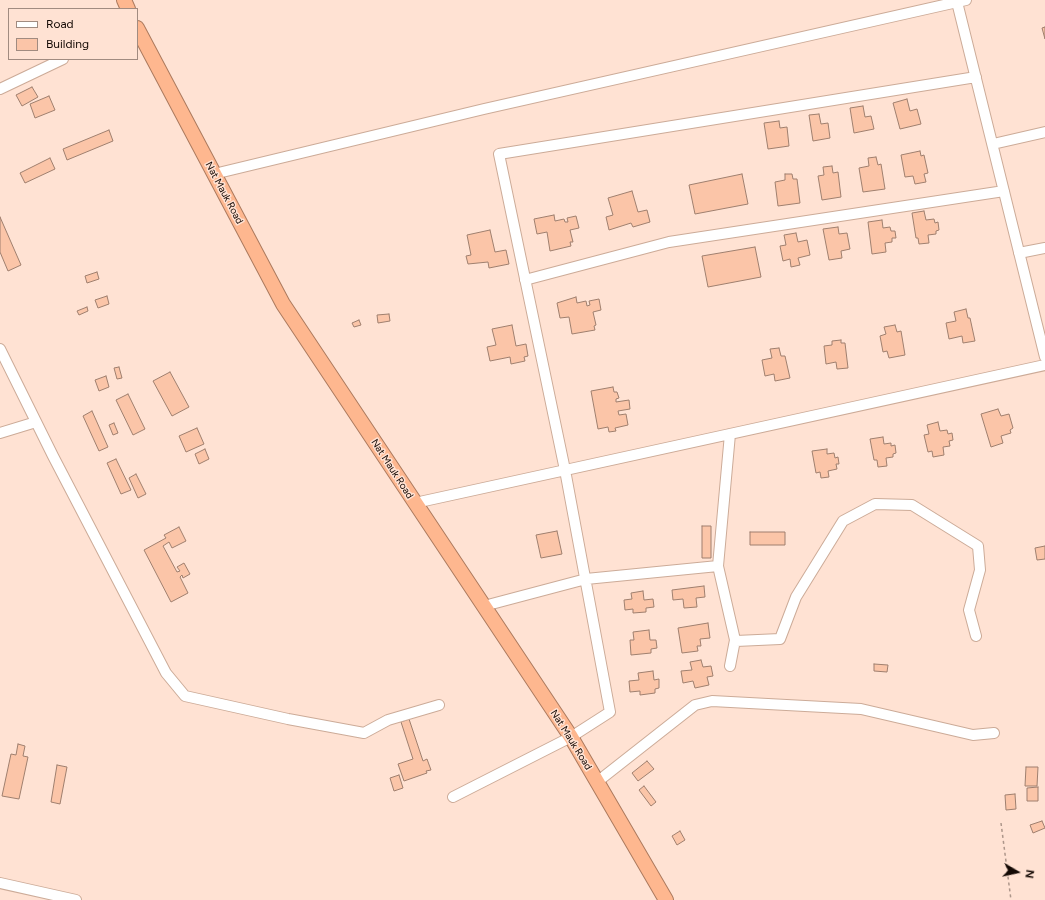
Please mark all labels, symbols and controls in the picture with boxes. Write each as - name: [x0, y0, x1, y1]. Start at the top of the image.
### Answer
- legend: [8, 8, 138, 60]
- text: Road: [46, 17, 74, 31]
- text: Building: [46, 37, 89, 51]
- street label: Nat Mauk Road: [203, 160, 245, 226]
- street label: Nat Mauk Road: [368, 437, 416, 501]
- street label: Nat Mauk Road: [548, 708, 594, 772]
- north arrow: [997, 852, 1037, 892]
- text: N: [1022, 869, 1036, 879]

